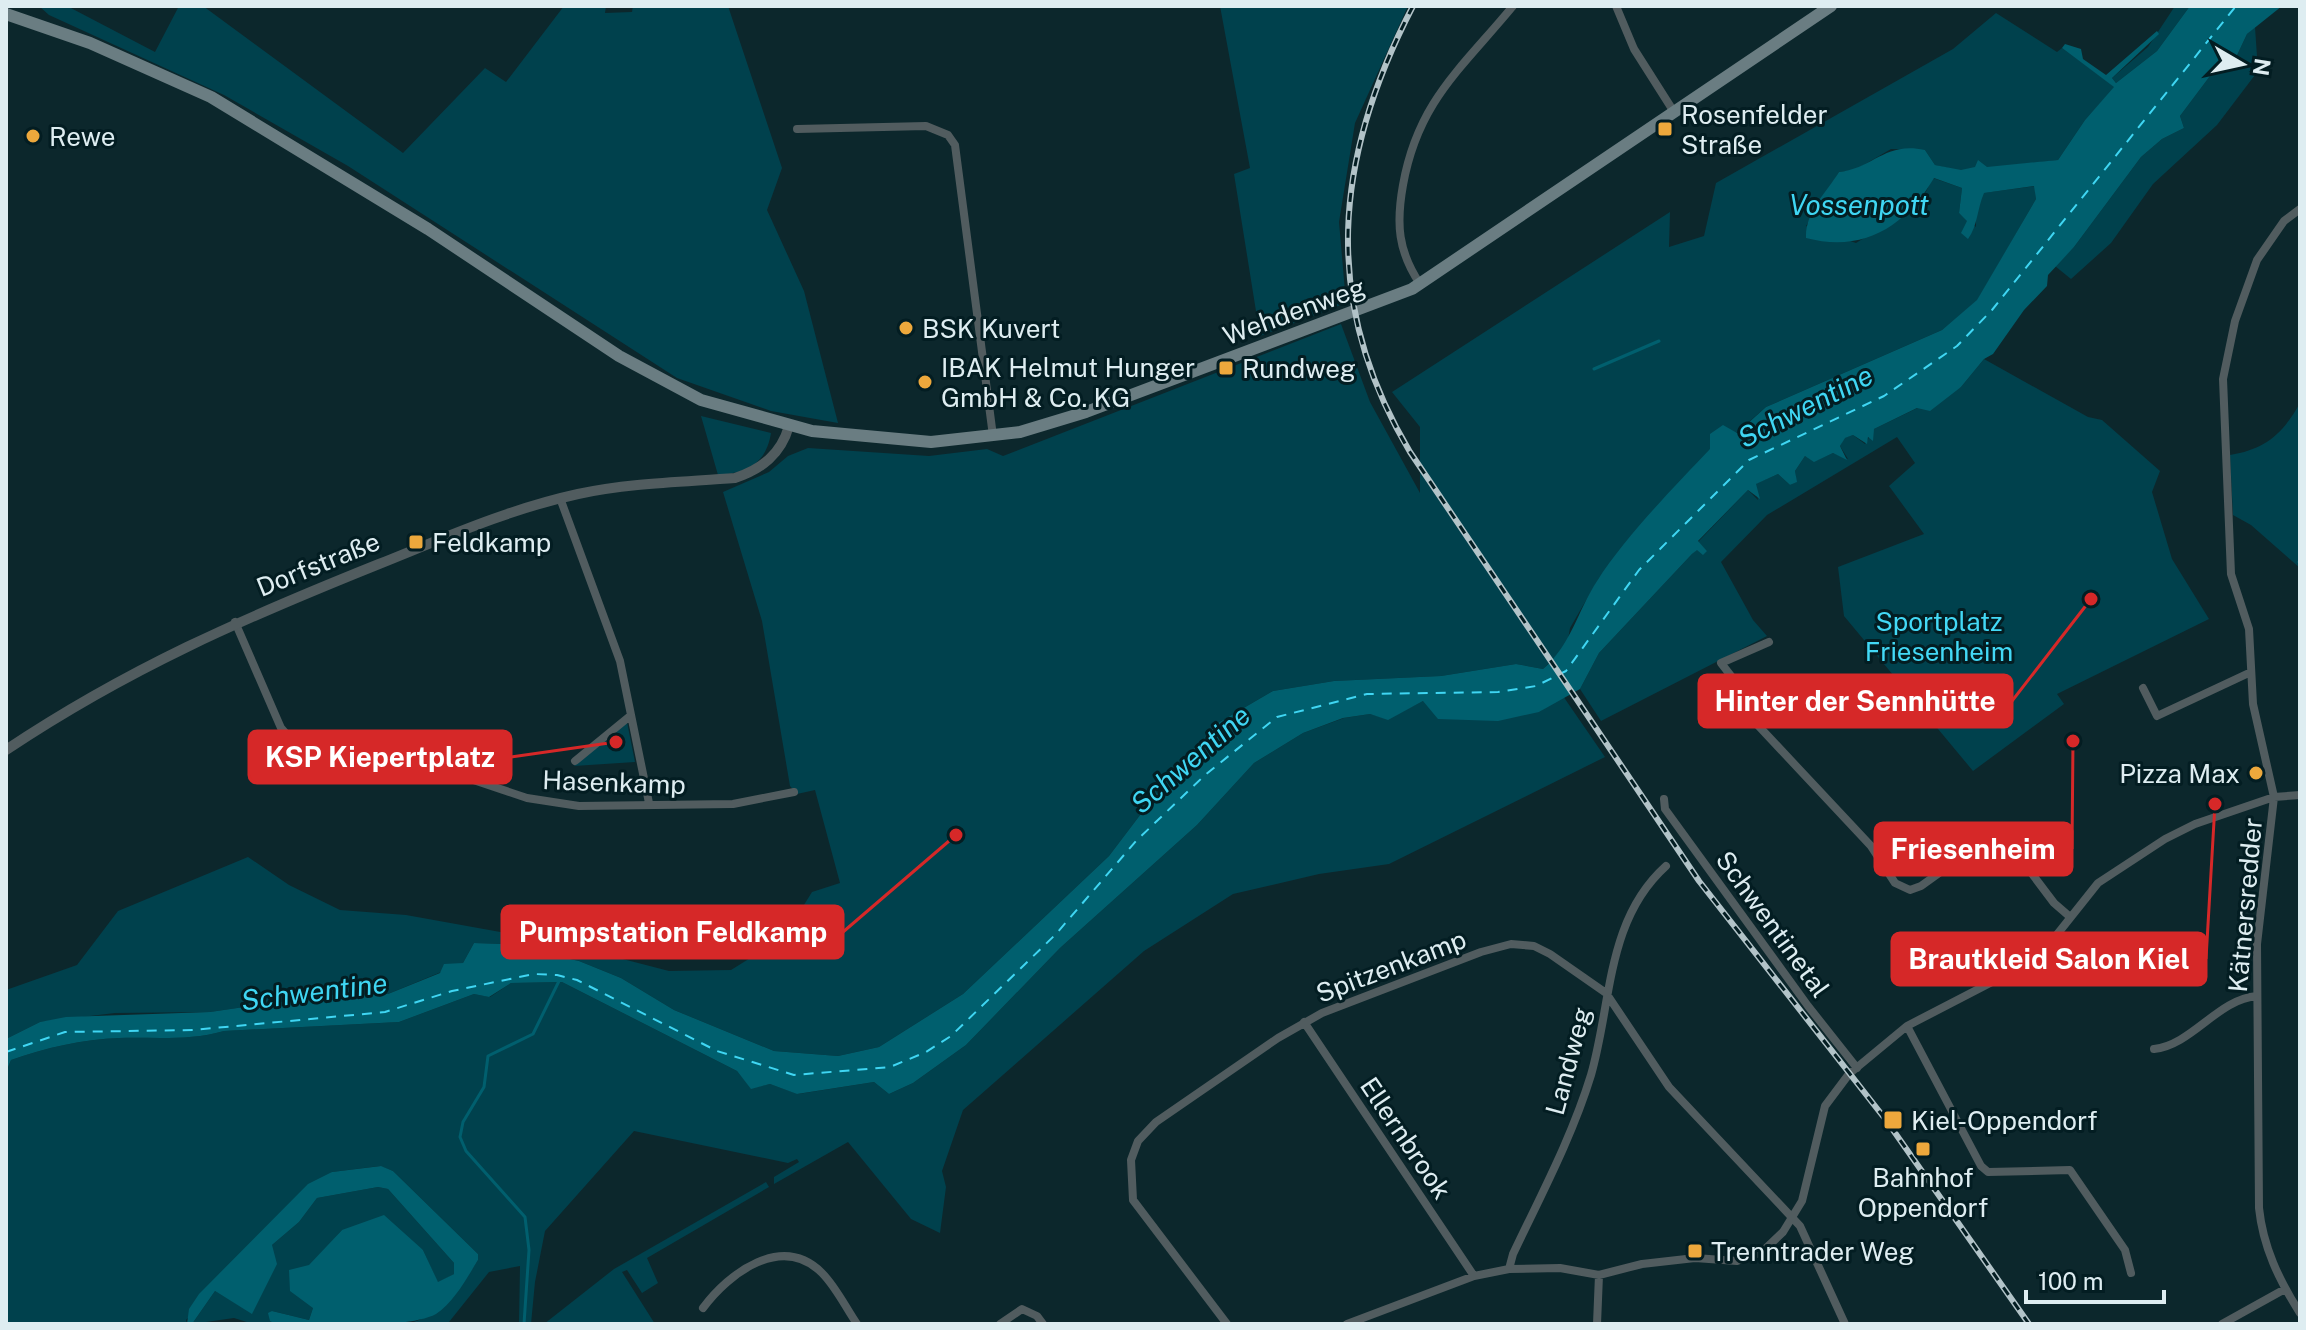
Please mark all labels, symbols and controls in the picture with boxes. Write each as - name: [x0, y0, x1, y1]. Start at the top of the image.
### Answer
- north arrow: [2202, 24, 2282, 104]
- text: N: [2248, 57, 2276, 78]
- place label: Rosenfelder Straße: [1681, 99, 1828, 160]
- marker: Rosenfelder Straße: [1656, 120, 1674, 138]
- place label: Rewe: [49, 121, 115, 152]
- marker: Rewe: [24, 127, 42, 145]
- water label: Vossenpott: [1789, 188, 1929, 221]
- street label: Wehdenweg: [1219, 271, 1369, 351]
- place label: BSK Kuvert: [922, 313, 1060, 344]
- marker: BSK Kuvert: [897, 319, 915, 337]
- place label: IBAK Helmut Hunger GmbH & Co. KG: [941, 352, 1195, 413]
- place label: Rundweg: [1242, 353, 1356, 384]
- water label: Schwentine: [1732, 358, 1878, 454]
- marker: Rundweg: [1217, 359, 1235, 377]
- marker: IBAK Helmut Hunger GmbH & Co. KG: [916, 373, 934, 391]
- street label: Dorfstraße: [252, 525, 384, 603]
- place label: Feldkamp: [432, 527, 551, 558]
- marker: Feldkamp: [407, 533, 425, 551]
- park label: Sportplatz Friesenheim: [1865, 606, 2013, 667]
- callout: Hinter der Sennhütte: [1699, 675, 2012, 727]
- text: Hinter der Sennhütte: [1714, 684, 1996, 717]
- water label: Schwentine: [1124, 698, 1256, 820]
- callout: KSP Kiepertplatz: [249, 731, 511, 783]
- text: KSP Kiepertplatz: [265, 740, 495, 773]
- place label: Pizza Max: [2119, 758, 2240, 789]
- street label: Hasenkamp: [542, 764, 686, 800]
- marker: Pizza Max: [2247, 764, 2265, 782]
- street label: Kätnersredder: [2222, 816, 2268, 994]
- callout: Friesenheim: [1875, 823, 2072, 875]
- text: Friesenheim: [1890, 832, 2056, 865]
- street label: Schwentinetal: [1710, 845, 1836, 1003]
- callout: Pumpstation Feldkamp: [502, 906, 843, 958]
- text: Pumpstation Feldkamp: [519, 915, 827, 948]
- street label: Spitzenkamp: [1312, 923, 1470, 1009]
- callout: Brautkleid Salon Kiel: [1892, 933, 2206, 985]
- text: Brautkleid Salon Kiel: [1908, 942, 2190, 975]
- water label: Schwentine: [239, 966, 389, 1016]
- street label: Landweg: [1539, 1004, 1597, 1118]
- street label: Ellernbrook: [1354, 1071, 1458, 1205]
- place label: Kiel-Oppendorf: [1911, 1105, 2098, 1136]
- marker: Kiel-Oppendorf: [1882, 1109, 1904, 1131]
- marker: Bahnhof Oppendorf: [1914, 1140, 1932, 1158]
- place label: Bahnhof Oppendorf: [1858, 1162, 1988, 1223]
- place label: Trenntrader Weg: [1711, 1236, 1914, 1267]
- marker: Trenntrader Weg: [1686, 1242, 1704, 1260]
- scale bar: [2026, 1254, 2164, 1304]
- text: 100 m: [2038, 1267, 2104, 1295]

